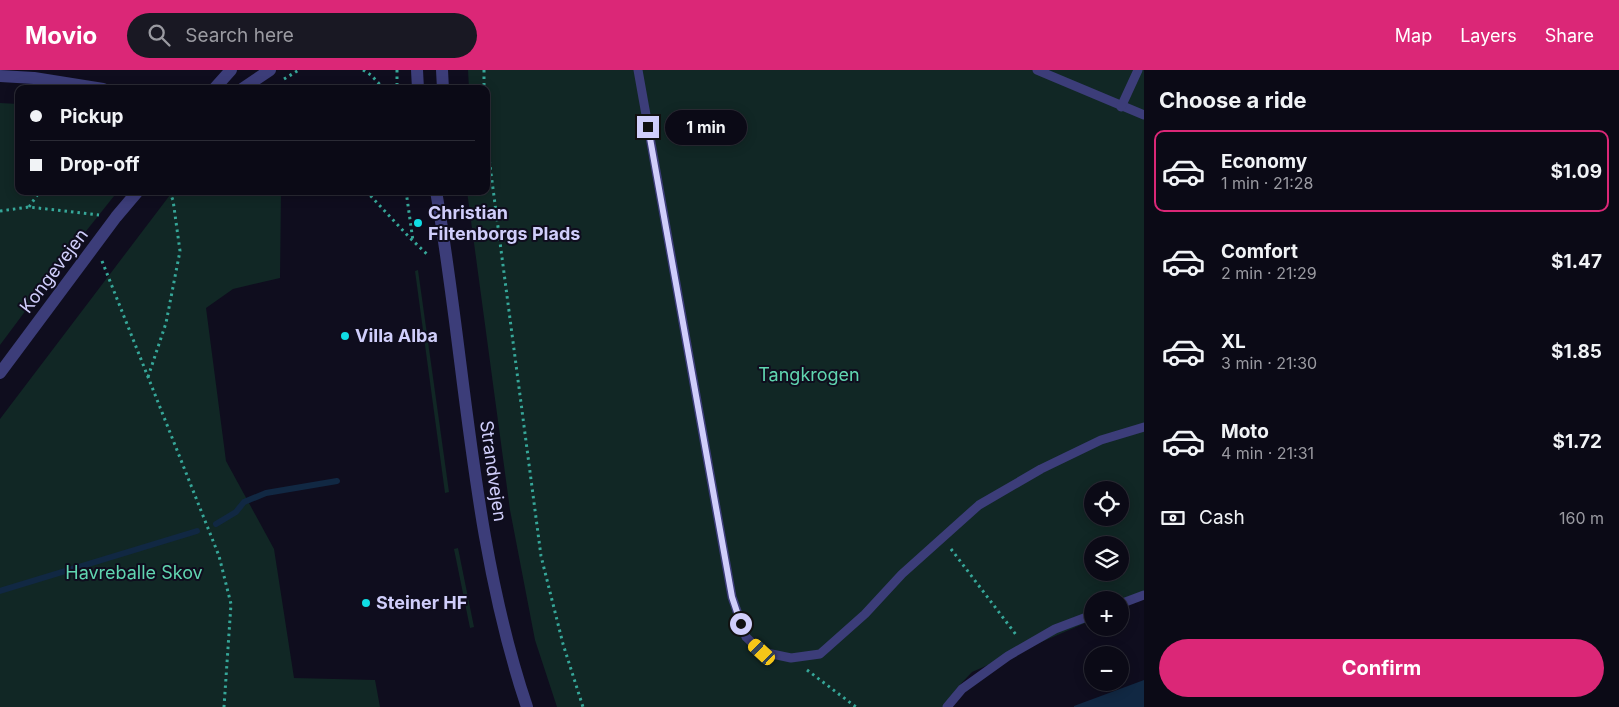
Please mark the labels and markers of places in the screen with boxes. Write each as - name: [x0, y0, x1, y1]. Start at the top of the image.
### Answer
- place label: Christian Filtenborgs Plads: [428, 202, 580, 244]
- marker: Christian Filtenborgs Plads: [412, 217, 424, 229]
- place label: Villa Alba: [355, 325, 438, 346]
- marker: Villa Alba: [339, 330, 351, 342]
- place label: Steiner HF: [376, 592, 467, 613]
- marker: Steiner HF: [360, 597, 372, 609]

